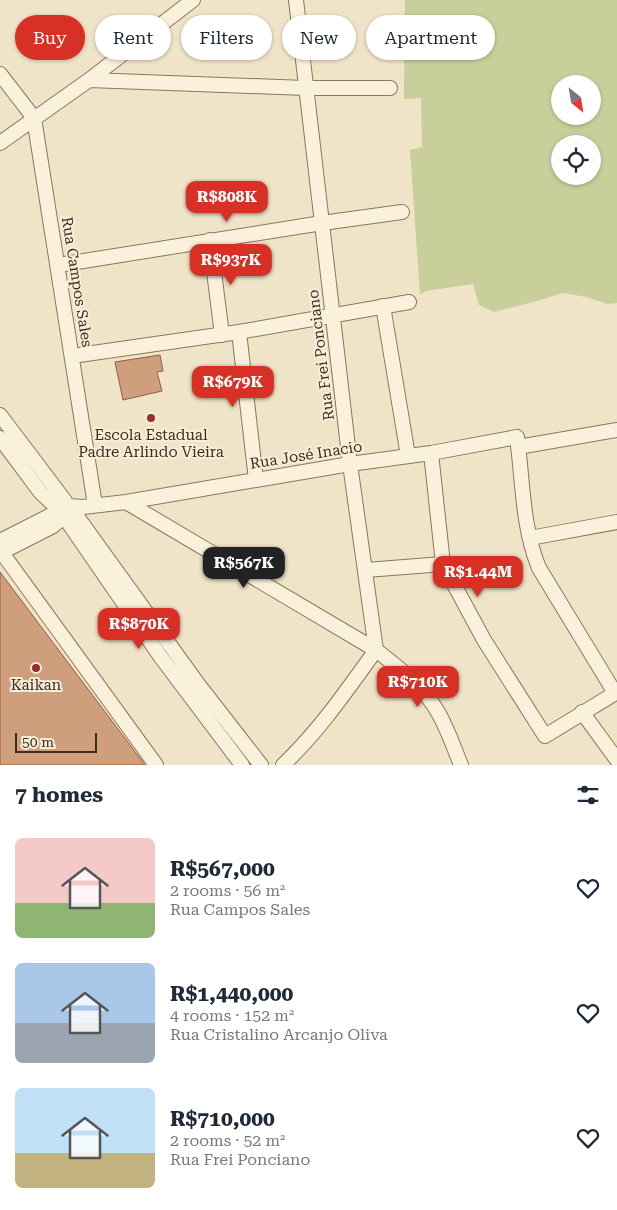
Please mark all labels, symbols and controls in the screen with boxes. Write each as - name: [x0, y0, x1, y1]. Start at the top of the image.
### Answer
- chip: Buy: [15, 15, 85, 60]
- chip: Rent: [95, 15, 171, 60]
- chip: Filters: [181, 15, 272, 60]
- chip: New: [282, 15, 356, 60]
- chip: Apartment: [366, 15, 495, 60]
- north arrow: [551, 75, 601, 125]
- map controls: [551, 75, 601, 185]
- button: locate: [551, 135, 601, 185]
- pin: R$808K: [186, 180, 268, 223]
- text: R$808K: [197, 187, 257, 206]
- street label: Rua Campos Sales: [58, 216, 96, 348]
- pin: R$937K: [190, 244, 272, 286]
- text: R$937K: [201, 250, 261, 269]
- street label: Rua Frei Ponciano: [304, 289, 338, 421]
- pin: R$679K: [192, 366, 274, 408]
- text: R$679K: [203, 372, 263, 391]
- marker: Escola Estadual Padre Arlindo Vieira: [145, 412, 157, 424]
- place label: Escola Estadual Padre Arlindo Vieira: [78, 426, 224, 461]
- street label: Rua José Inacio: [248, 437, 364, 473]
- pin: R$567K: [203, 546, 285, 589]
- text: R$567K: [214, 553, 274, 572]
- pin: R$1.44M: [432, 556, 524, 598]
- text: R$1.44M: [444, 562, 512, 581]
- pin: R$870K: [98, 608, 180, 650]
- text: R$870K: [109, 614, 169, 633]
- marker: Kaikan: [30, 662, 42, 674]
- pin: R$710K: [377, 666, 459, 708]
- text: R$710K: [388, 672, 448, 691]
- place label: Kaikan: [11, 676, 62, 694]
- scale bar: [15, 730, 98, 753]
- text: 50 m: [22, 734, 54, 750]
- icon: filters: [574, 781, 602, 809]
- text: 7 homes: [15, 783, 103, 807]
- text: R$567,000: [170, 857, 275, 881]
- icon: home: [55, 858, 115, 918]
- icon: heart: [574, 874, 602, 902]
- text: 2 rooms · 56 m²: [170, 881, 285, 900]
- text: Rua Campos Sales: [170, 900, 310, 919]
- text: R$1,440,000: [170, 982, 293, 1006]
- icon: home: [55, 983, 115, 1043]
- icon: heart: [574, 999, 602, 1027]
- text: 4 rooms · 152 m²: [170, 1006, 294, 1025]
- text: Rua Cristalino Arcanjo Oliva: [170, 1025, 388, 1044]
- text: R$710,000: [170, 1107, 275, 1131]
- icon: home: [55, 1108, 115, 1168]
- icon: heart: [574, 1124, 602, 1152]
- text: 2 rooms · 52 m²: [170, 1131, 285, 1150]
- text: Rua Frei Ponciano: [170, 1150, 310, 1169]

